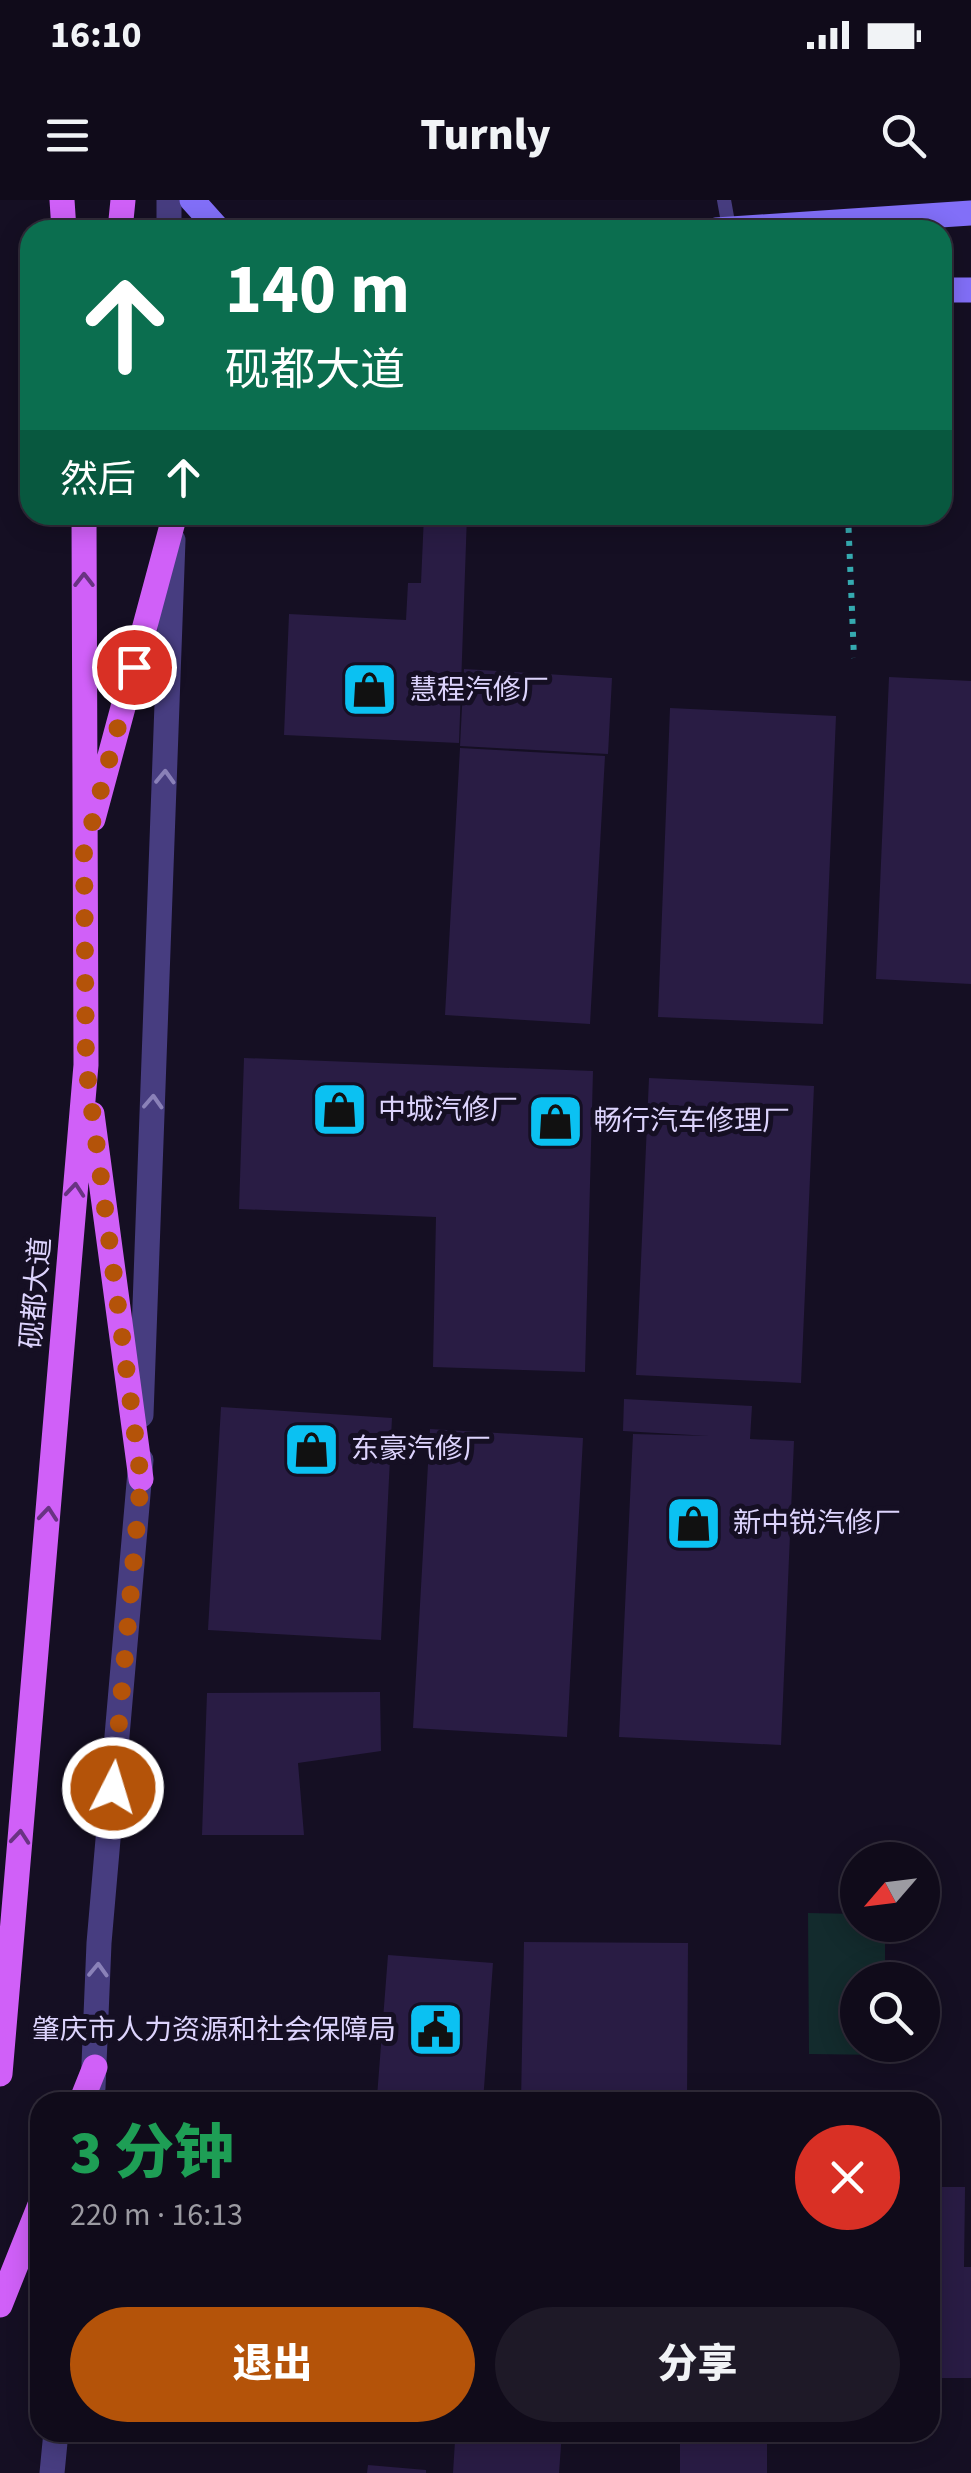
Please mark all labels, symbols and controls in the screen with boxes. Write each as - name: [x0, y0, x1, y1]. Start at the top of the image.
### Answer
- text: 16:10: [50, 8, 142, 62]
- text: Turnly: [420, 103, 551, 167]
- icon: menu: [40, 108, 95, 163]
- icon: search: [876, 108, 931, 163]
- text: 140 m: [225, 240, 410, 340]
- icon: ahead: [60, 260, 190, 390]
- text: 砚都大道: [225, 339, 405, 403]
- icon: ahead: [156, 450, 211, 505]
- text: 然后: [60, 453, 136, 507]
- one-way arrow: [73, 572, 95, 588]
- pin: [92, 625, 177, 710]
- icon: arrive: [107, 640, 162, 695]
- shop icon: 慧程汽修厂: [340, 660, 400, 720]
- place label: 慧程汽修厂: [409, 670, 549, 710]
- one-way arrow: [155, 768, 176, 784]
- shop icon: 中城汽修厂: [309, 1080, 369, 1140]
- place label: 中城汽修厂: [378, 1090, 518, 1130]
- shop icon: 畅行汽车修理厂: [525, 1091, 585, 1151]
- one-way arrow: [142, 1093, 163, 1109]
- place label: 畅行汽车修理厂: [594, 1101, 790, 1141]
- one-way arrow: [64, 1181, 85, 1197]
- street label: 砚都大道: [11, 1235, 61, 1351]
- shop icon: 东豪汽修厂: [282, 1419, 342, 1479]
- place label: 东豪汽修厂: [351, 1429, 491, 1469]
- shop icon: 新中锐汽修厂: [664, 1493, 724, 1553]
- place label: 新中锐汽修厂: [733, 1503, 901, 1543]
- one-way arrow: [36, 1505, 58, 1521]
- position arrow: [61, 1736, 165, 1840]
- one-way arrow: [9, 1829, 31, 1845]
- north arrow: [840, 1842, 940, 1942]
- map controls: [840, 1842, 940, 2062]
- one-way arrow: [88, 1962, 109, 1978]
- button: search: [840, 1962, 940, 2062]
- public building icon: 肇庆市人力资源和社会保障局: [405, 2000, 465, 2060]
- place label: 肇庆市人力资源和社会保障局: [32, 2010, 396, 2050]
- text: 3 分钟: [70, 2112, 234, 2197]
- button: close: [795, 2125, 900, 2230]
- text: 220 m · 16:13: [70, 2192, 243, 2238]
- button: 退出: [70, 2307, 475, 2422]
- button: 分享: [495, 2307, 900, 2422]

